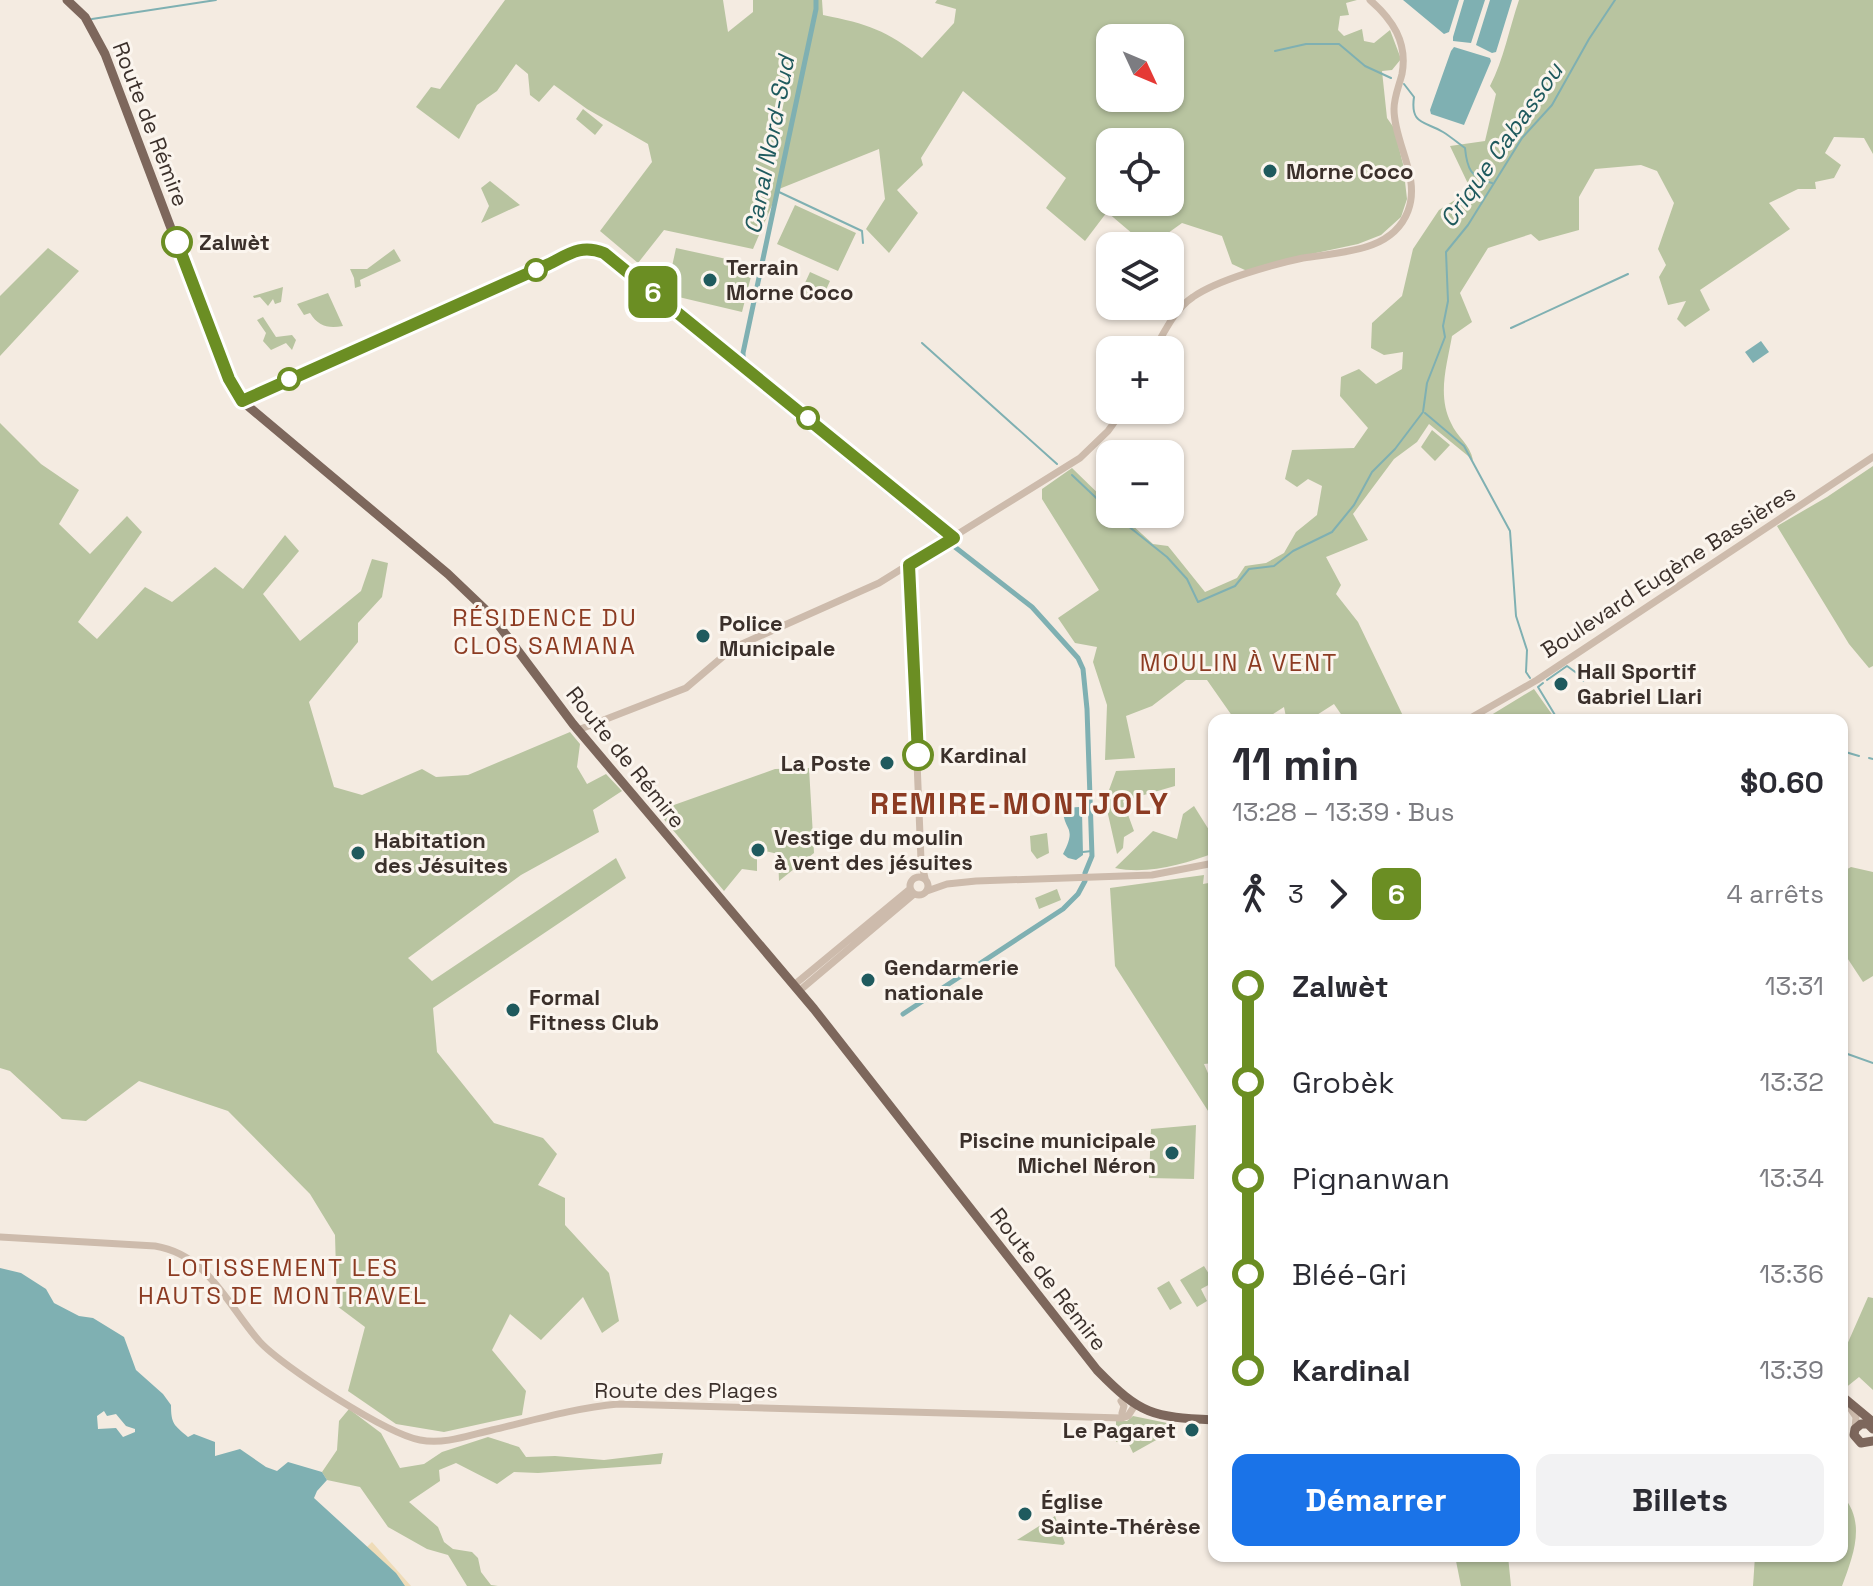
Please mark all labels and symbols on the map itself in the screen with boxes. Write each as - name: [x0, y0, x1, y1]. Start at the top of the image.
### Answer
- north arrow: [1096, 24, 1184, 112]
- street label: Route de Rémire: [107, 38, 195, 210]
- water label: Canal Nord-Sud: [737, 51, 802, 236]
- water label: Crique Cabassou: [1433, 56, 1570, 233]
- place label: Morne Coco: [1286, 157, 1413, 185]
- marker: Morne Coco: [1261, 162, 1279, 180]
- marker: Zalwèt: [162, 227, 192, 257]
- place label: Zalwèt: [199, 228, 270, 256]
- place label: Terrain Morne Coco: [726, 253, 853, 306]
- unlabelled marker: [525, 259, 547, 281]
- line badge: 6: [627, 266, 679, 318]
- marker: Terrain Morne Coco: [701, 271, 719, 289]
- unlabelled marker: [278, 368, 300, 390]
- unlabelled marker: [797, 407, 819, 429]
- street label: Boulevard Eugène Bassières: [1535, 478, 1801, 664]
- district label: RÉSIDENCE DU CLOS SAMANA: [452, 602, 638, 661]
- place label: Police Municipale: [719, 609, 835, 662]
- marker: Police Municipale: [694, 627, 712, 645]
- district label: MOULIN À VENT: [1140, 647, 1338, 678]
- place label: Hall Sportif Gabriel Llari: [1577, 657, 1702, 710]
- marker: Hall Sportif Gabriel Llari: [1552, 675, 1570, 693]
- street label: Route de Rémire: [560, 680, 692, 834]
- marker: Kardinal: [903, 740, 933, 770]
- place label: Kardinal: [940, 741, 1027, 769]
- place label: La Poste: [781, 749, 871, 777]
- marker: La Poste: [878, 754, 896, 772]
- district label: REMIRE-MONTJOLY: [870, 784, 1170, 823]
- place label: Vestige du moulin à vent des jésuites: [774, 823, 973, 876]
- place label: Habitation des Jésuites: [374, 826, 508, 879]
- marker: Vestige du moulin à vent des jésuites: [749, 841, 767, 859]
- marker: Habitation des Jésuites: [349, 844, 367, 862]
- place label: Gendarmerie nationale: [884, 953, 1019, 1006]
- marker: Gendarmerie nationale: [859, 971, 877, 989]
- place label: Formal Fitness Club: [529, 983, 659, 1036]
- marker: Formal Fitness Club: [504, 1001, 522, 1019]
- place label: Piscine municipale Michel Néron: [959, 1126, 1156, 1179]
- marker: Piscine municipale Michel Néron: [1163, 1144, 1181, 1162]
- street label: Route de Rémire: [984, 1202, 1114, 1356]
- district label: LOTISSEMENT LES HAUTS DE MONTRAVEL: [138, 1252, 428, 1311]
- street label: Route des Plages: [594, 1376, 778, 1404]
- place label: Le Pagaret: [1063, 1416, 1176, 1444]
- marker: Le Pagaret: [1183, 1421, 1201, 1439]
- place label: Église Sainte-Thérèse: [1041, 1487, 1201, 1540]
- marker: Église Sainte-Thérèse: [1016, 1505, 1034, 1523]

